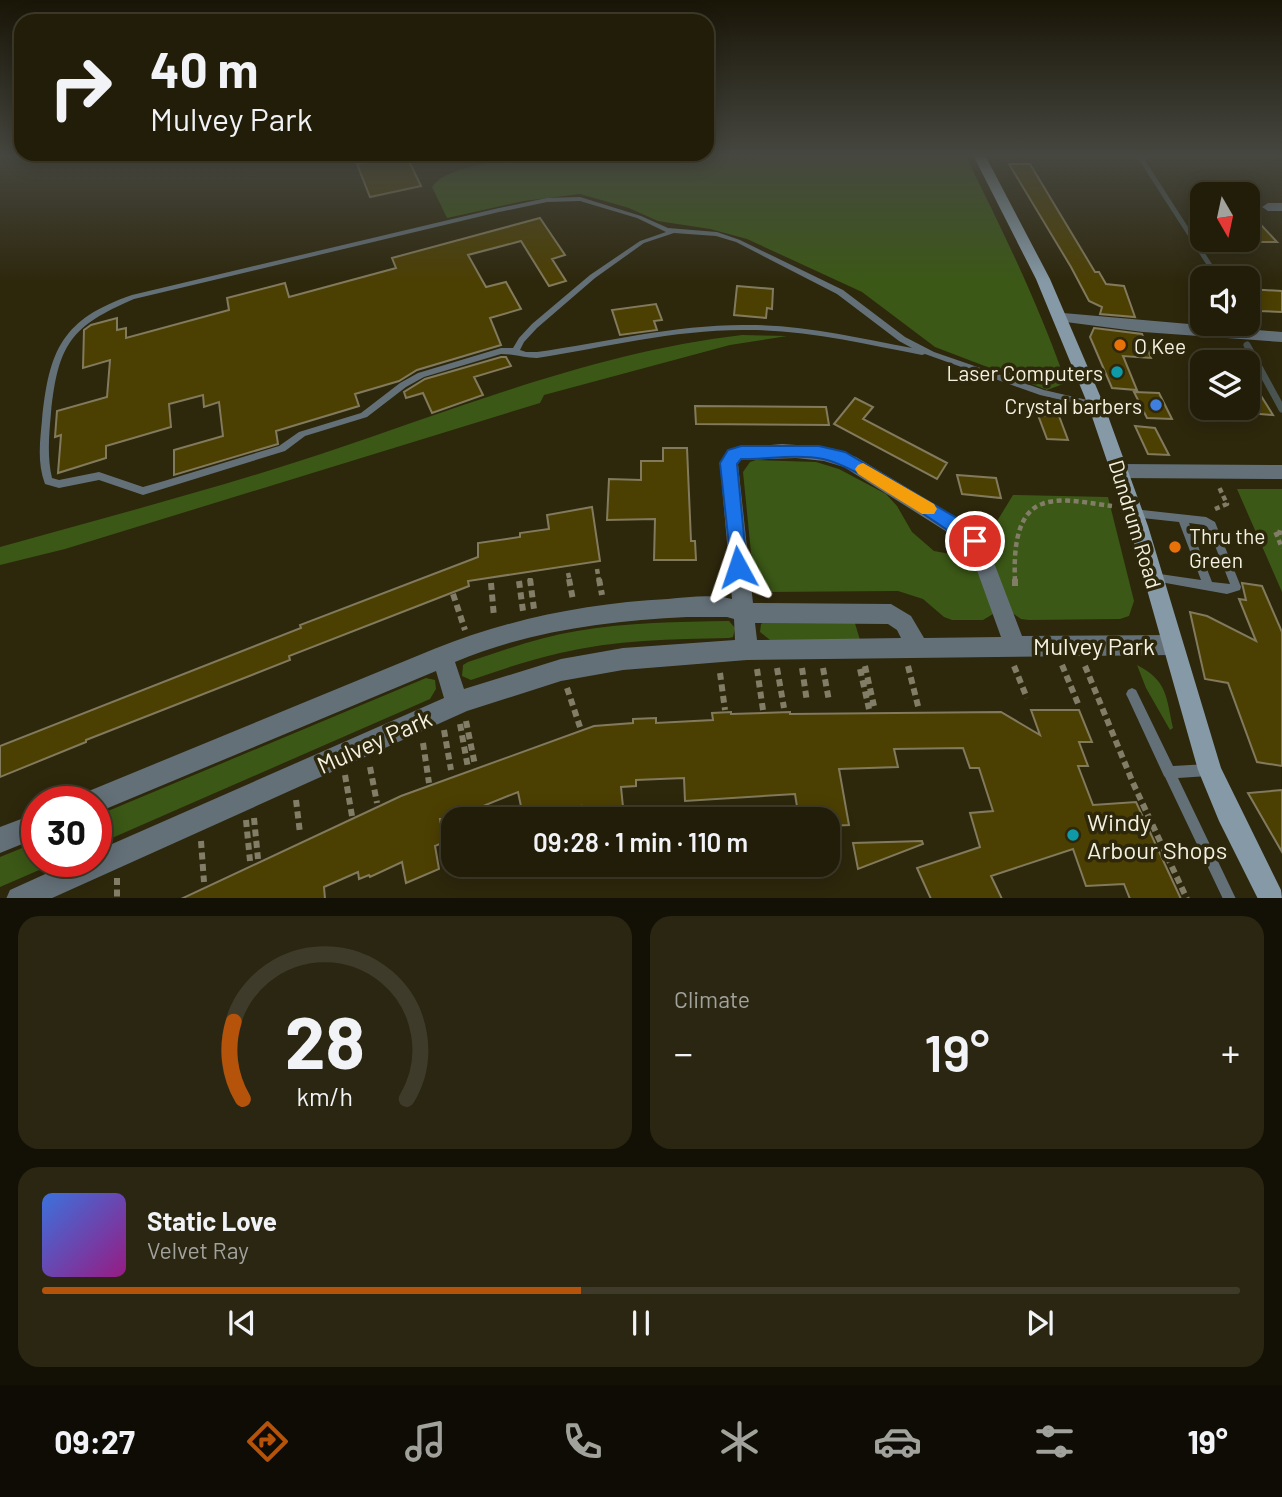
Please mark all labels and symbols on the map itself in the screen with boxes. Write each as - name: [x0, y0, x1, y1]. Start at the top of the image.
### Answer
- north arrow: [1190, 182, 1260, 252]
- place label: O Kee: [1134, 333, 1186, 358]
- marker: O Kee: [1112, 337, 1128, 353]
- place label: Laser Computers: [947, 360, 1103, 385]
- marker: Laser Computers: [1109, 364, 1125, 380]
- place label: Crystal barbers: [1004, 393, 1142, 418]
- marker: Crystal barbers: [1148, 397, 1164, 413]
- street label: Dundrum Road: [1105, 457, 1167, 591]
- pin: [945, 511, 1005, 571]
- place label: Thru the Green: [1189, 523, 1265, 572]
- position arrow: [701, 530, 775, 604]
- marker: Thru the Green: [1167, 539, 1183, 555]
- street label: Mulvey Park: [1033, 631, 1155, 660]
- street label: Mulvey Park: [312, 703, 436, 779]
- speed limit sign: 30: [21, 786, 112, 877]
- place label: Windy Arbour Shops: [1087, 807, 1227, 864]
- marker: Windy Arbour Shops: [1065, 827, 1081, 843]

